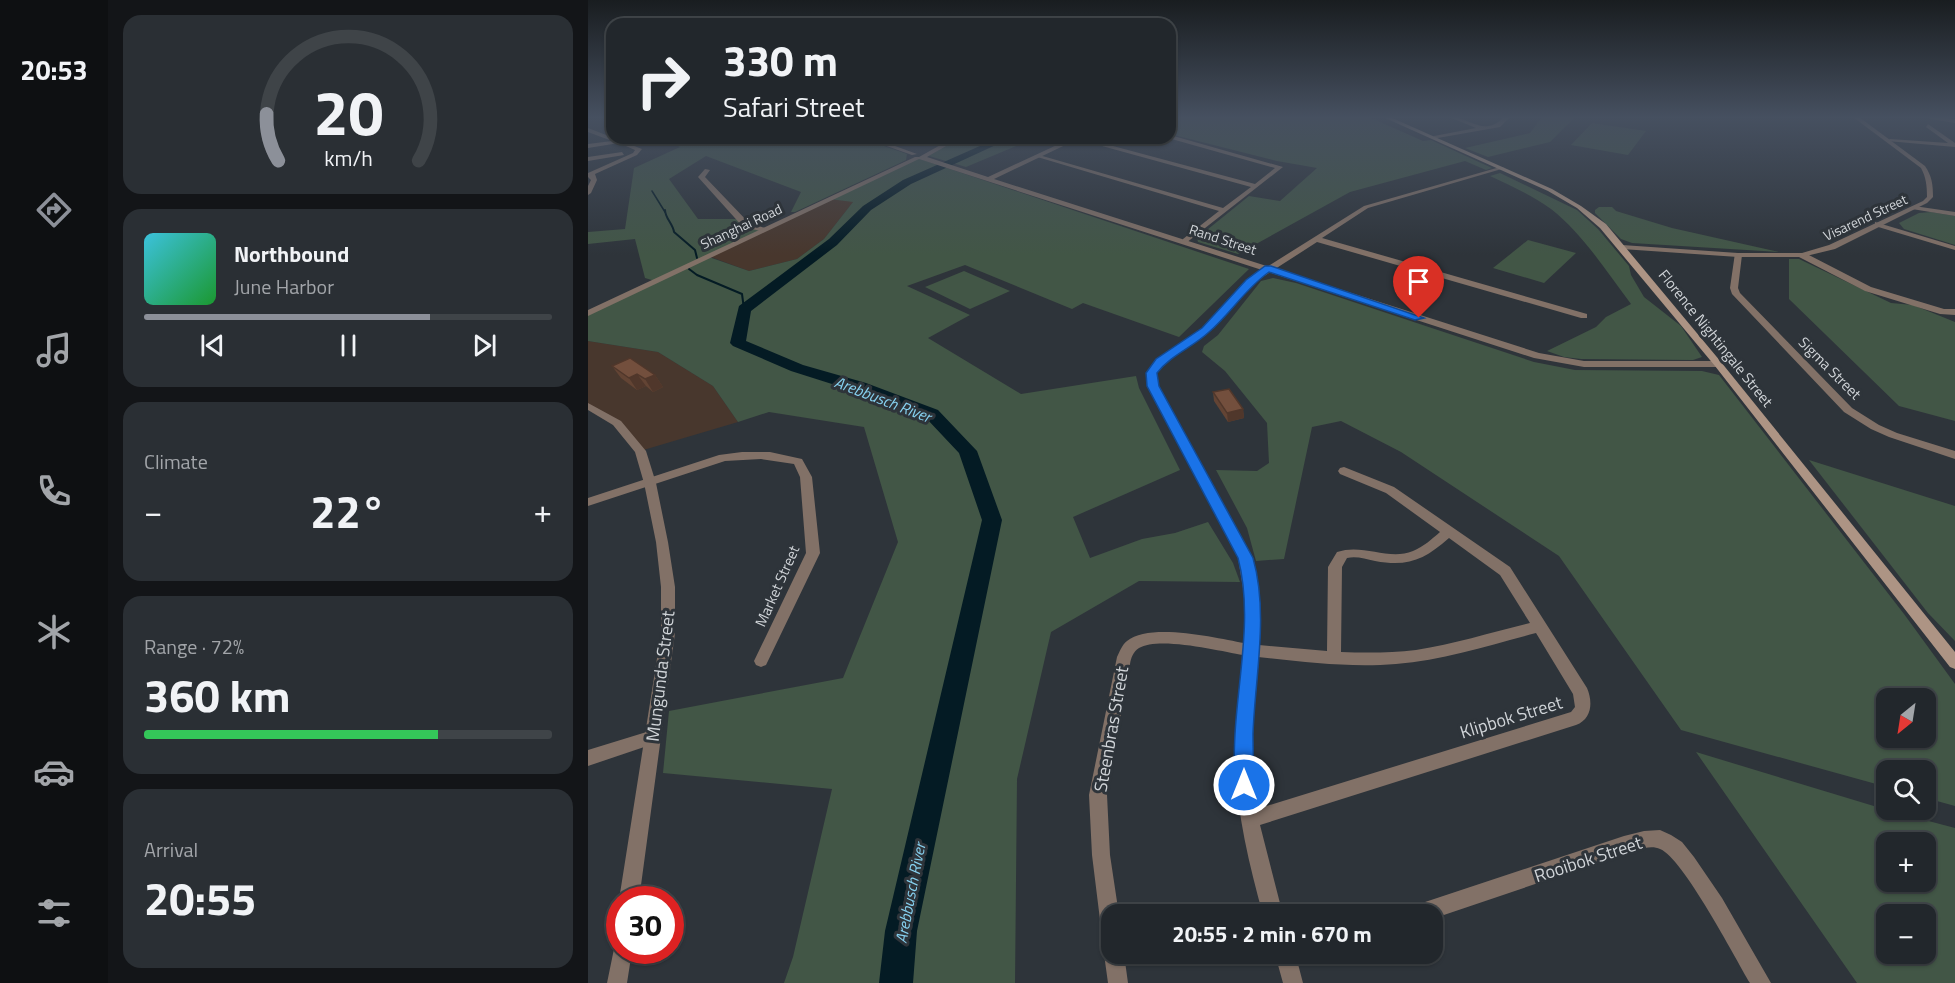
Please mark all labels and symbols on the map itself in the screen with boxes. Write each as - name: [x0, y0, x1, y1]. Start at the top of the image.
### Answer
- street label: Visarend Street: [1820, 188, 1911, 246]
- street label: Shanghai Road: [697, 198, 785, 254]
- street label: Rand Street: [1187, 218, 1259, 260]
- pin: [1393, 256, 1444, 318]
- street label: Florence Nightingale Street: [1653, 264, 1779, 412]
- street label: Sigma Street: [1793, 331, 1867, 405]
- water label: Arebbusch River: [831, 370, 937, 429]
- street label: Market Street: [749, 541, 806, 630]
- street label: Mungunda Street: [639, 608, 682, 743]
- street label: Steenbras Street: [1087, 663, 1135, 794]
- street label: Klipbok Street: [1456, 688, 1566, 745]
- north arrow: [1876, 688, 1936, 748]
- position arrow: [1212, 753, 1276, 817]
- street label: Rooibok Street: [1531, 829, 1646, 889]
- water label: Arebbusch River: [889, 839, 932, 945]
- speed limit sign: 30: [606, 886, 684, 964]

